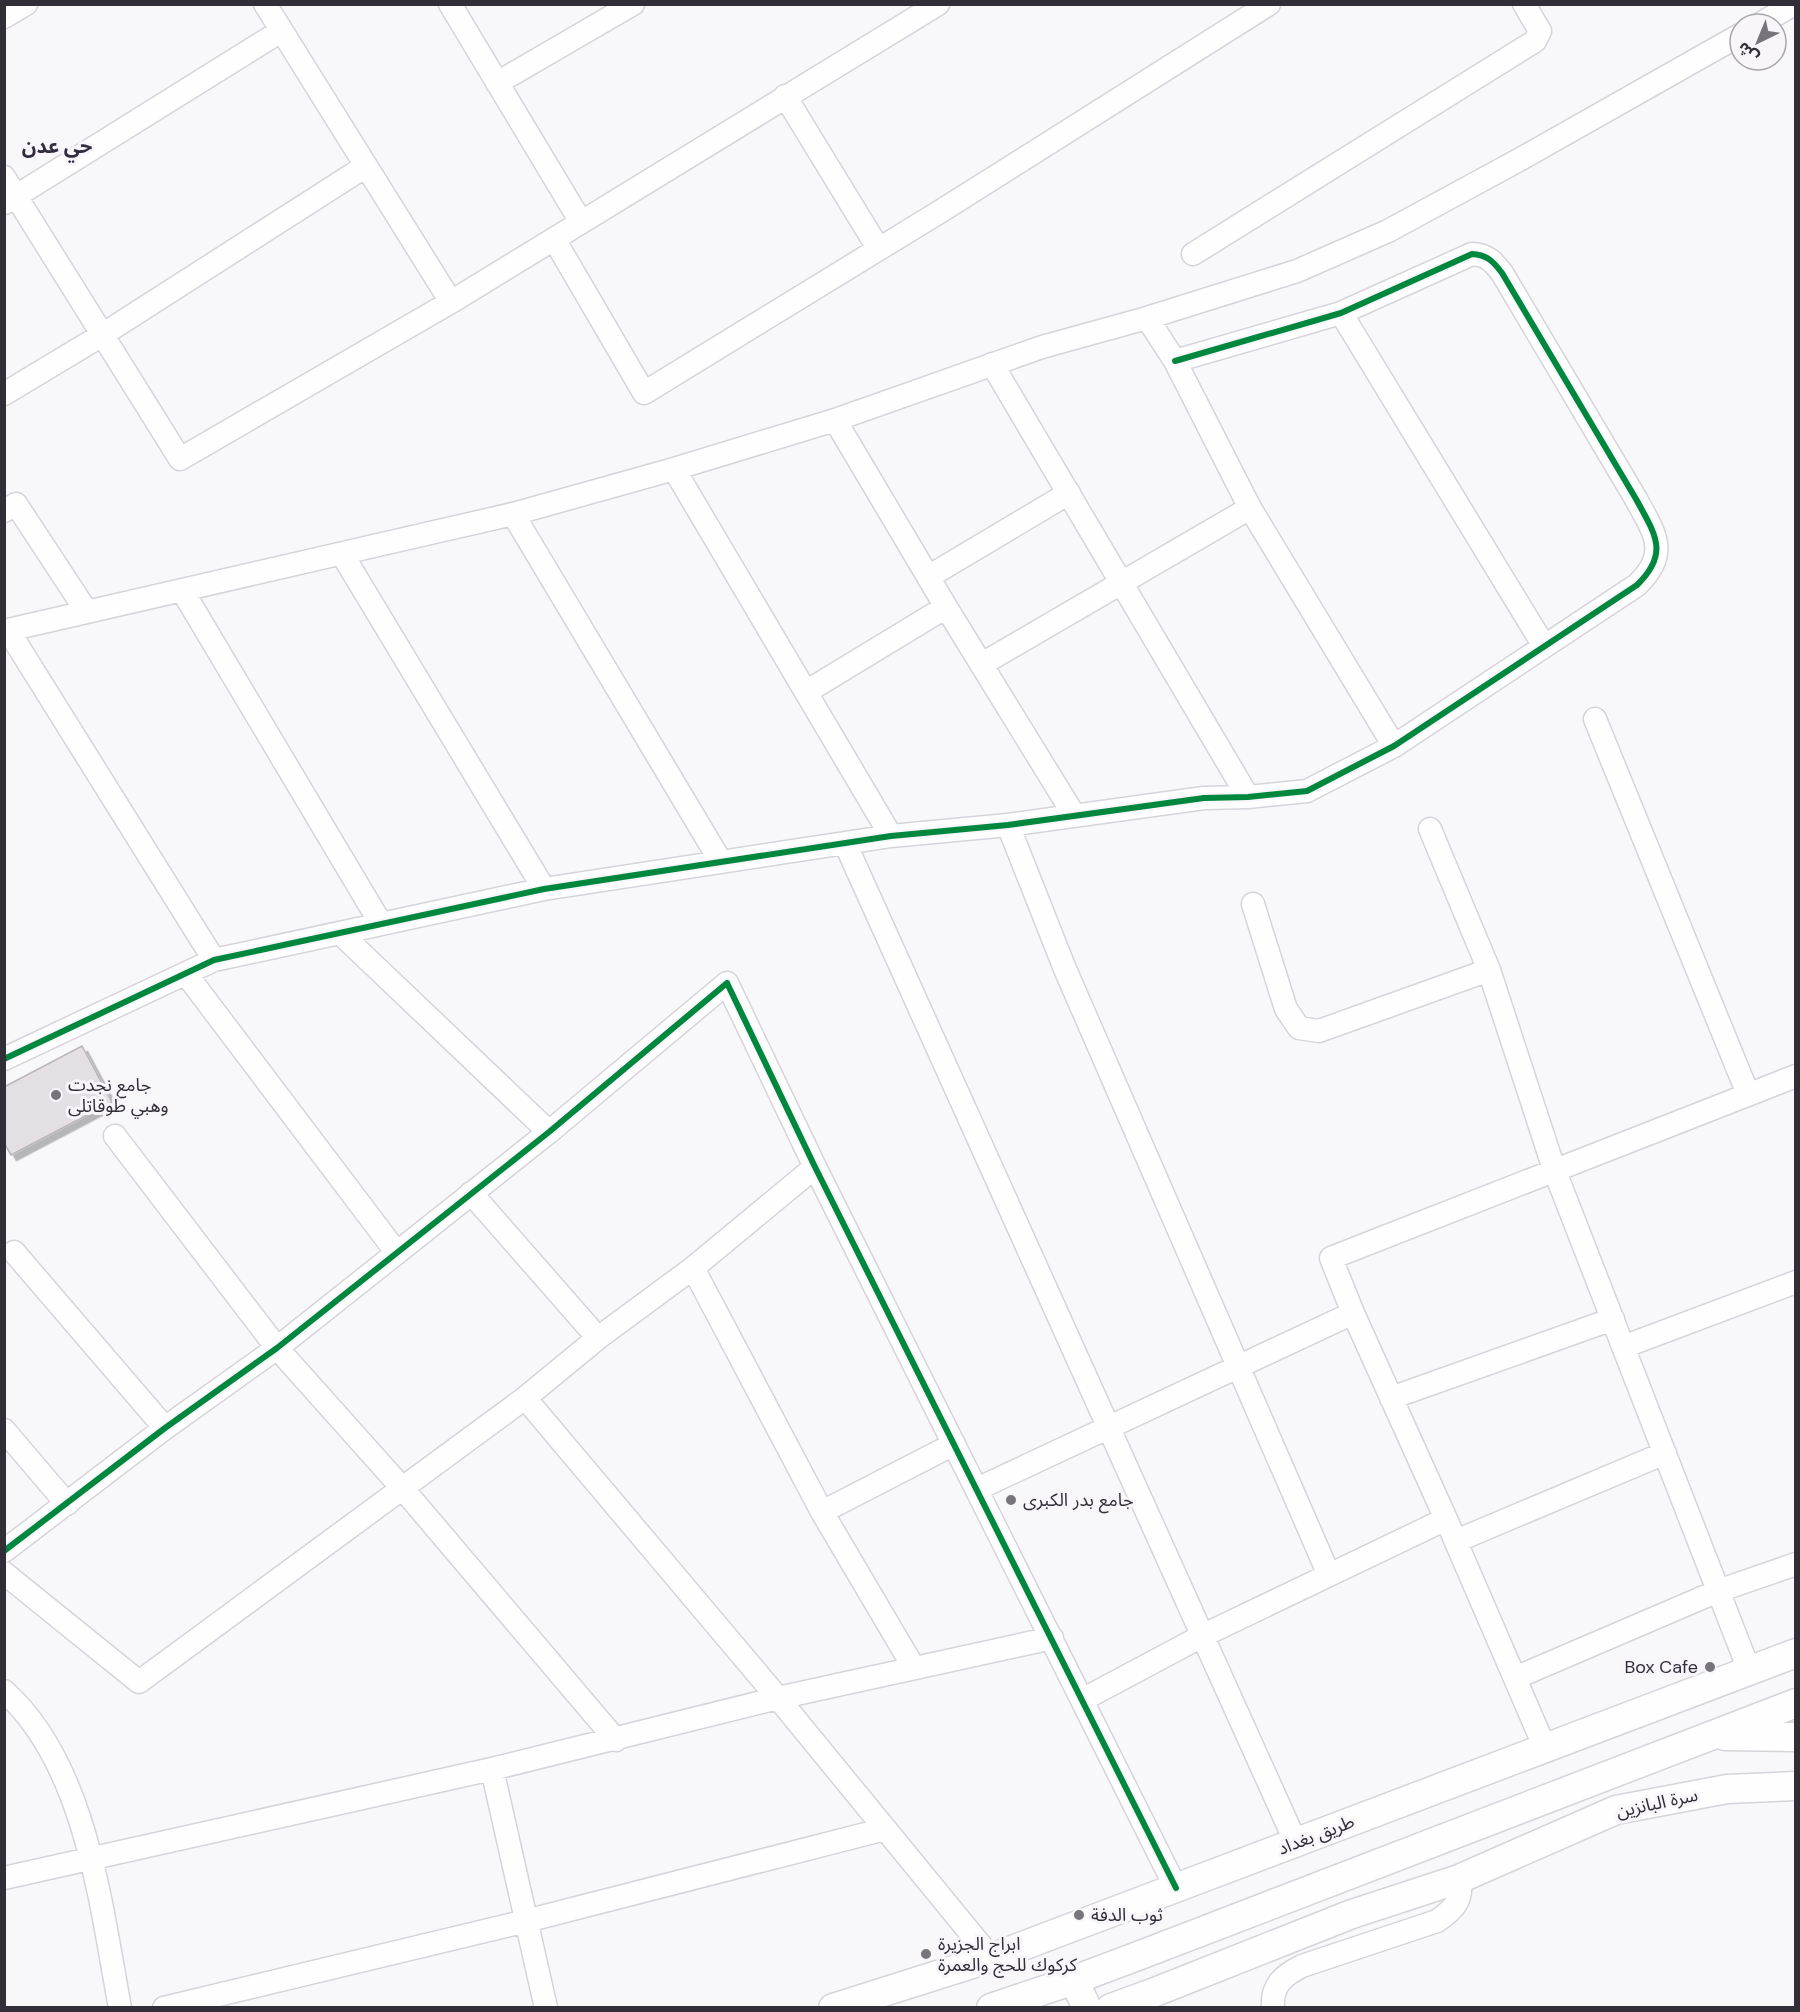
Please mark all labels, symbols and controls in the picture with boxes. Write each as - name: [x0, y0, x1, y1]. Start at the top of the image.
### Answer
- north arrow: [1728, 12, 1788, 72]
- text: ش: [1733, 37, 1763, 68]
- district label: حي عدن: [22, 133, 93, 163]
- place label: جامع نجدت وهبي طوقاتلى: [68, 1073, 169, 1119]
- marker: جامع نجدت وهبي طوقاتلى: [49, 1088, 63, 1102]
- place label: جامع بدر الكبرى: [1023, 1488, 1134, 1514]
- marker: جامع بدر الكبرى: [1004, 1493, 1018, 1507]
- place label: Box Cafe: [1624, 1655, 1698, 1679]
- marker: Box Cafe: [1703, 1660, 1717, 1674]
- street label: سرة البانزين: [1614, 1783, 1700, 1823]
- street label: طريق بغداد: [1274, 1809, 1358, 1861]
- place label: ثوب الدفة: [1091, 1903, 1163, 1927]
- marker: ثوب الدفة: [1072, 1908, 1086, 1922]
- place label: ابراج الجزيرة كركوك للحج والعمرة: [938, 1932, 1077, 1978]
- marker: ابراج الجزيرة كركوك للحج والعمرة: [919, 1947, 933, 1961]

